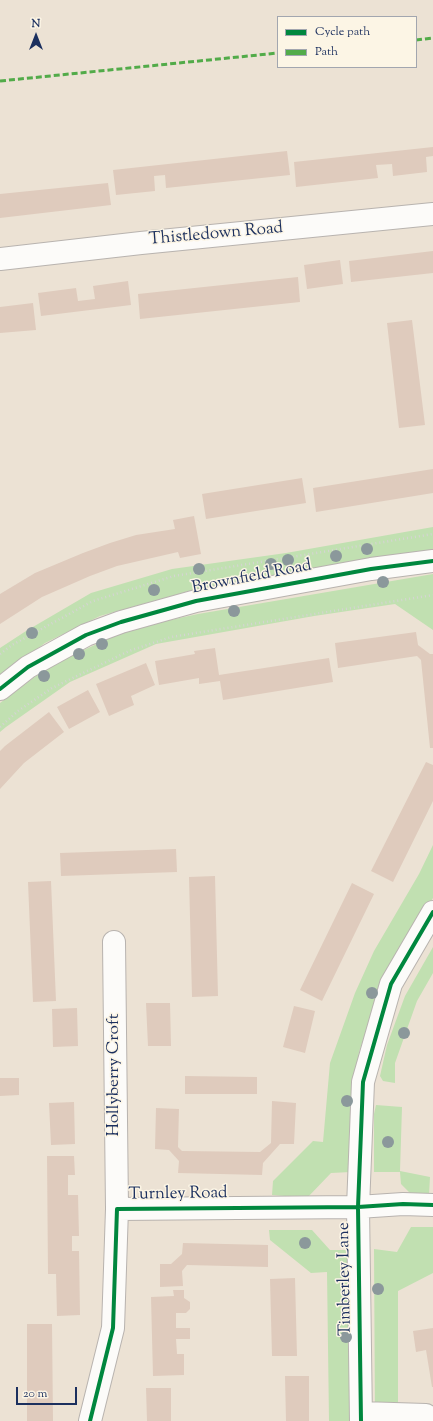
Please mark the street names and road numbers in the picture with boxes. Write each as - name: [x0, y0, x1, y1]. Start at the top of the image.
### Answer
- street label: Thistledown Road: [148, 219, 284, 251]
- street label: Brownfield Road: [190, 556, 314, 600]
- street label: Hollyberry Croft: [105, 1013, 125, 1137]
- street label: Turnley Road: [128, 1184, 228, 1206]
- street label: Timberley Lane: [335, 1222, 357, 1336]

